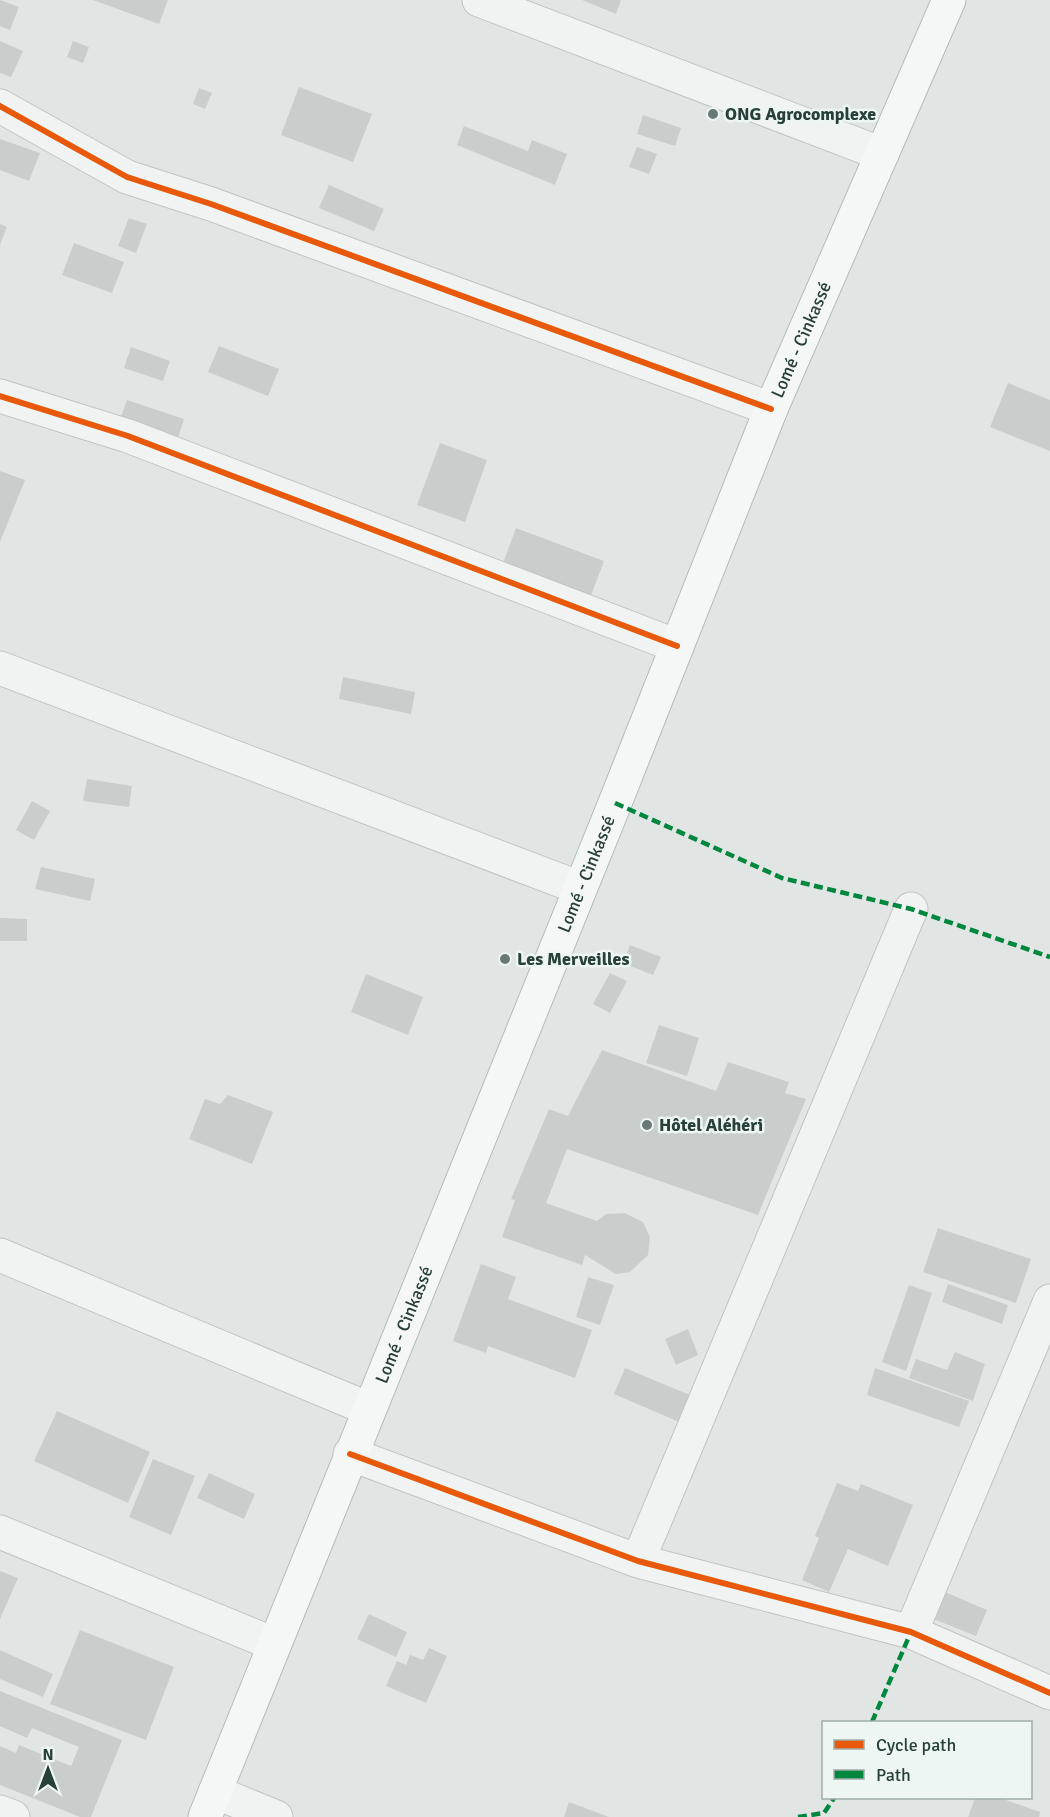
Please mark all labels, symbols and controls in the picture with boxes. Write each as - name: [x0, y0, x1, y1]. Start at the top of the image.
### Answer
- place label: ONG Agrocomplexe: [725, 103, 876, 125]
- marker: ONG Agrocomplexe: [706, 107, 720, 121]
- street label: Lomé - Cinkassé: [766, 278, 836, 401]
- street label: Lomé - Cinkassé: [553, 812, 620, 936]
- place label: Les Merveilles: [517, 948, 629, 970]
- marker: Les Merveilles: [498, 952, 512, 966]
- place label: Hôtel Aléhéri: [659, 1114, 763, 1136]
- marker: Hôtel Aléhéri: [640, 1118, 654, 1132]
- street label: Lomé - Cinkassé: [371, 1263, 438, 1387]
- legend: [822, 1721, 1032, 1799]
- text: Cycle path: [876, 1734, 956, 1756]
- north arrow: [18, 1739, 78, 1799]
- text: N: [42, 1745, 54, 1765]
- text: Path: [876, 1764, 911, 1786]

